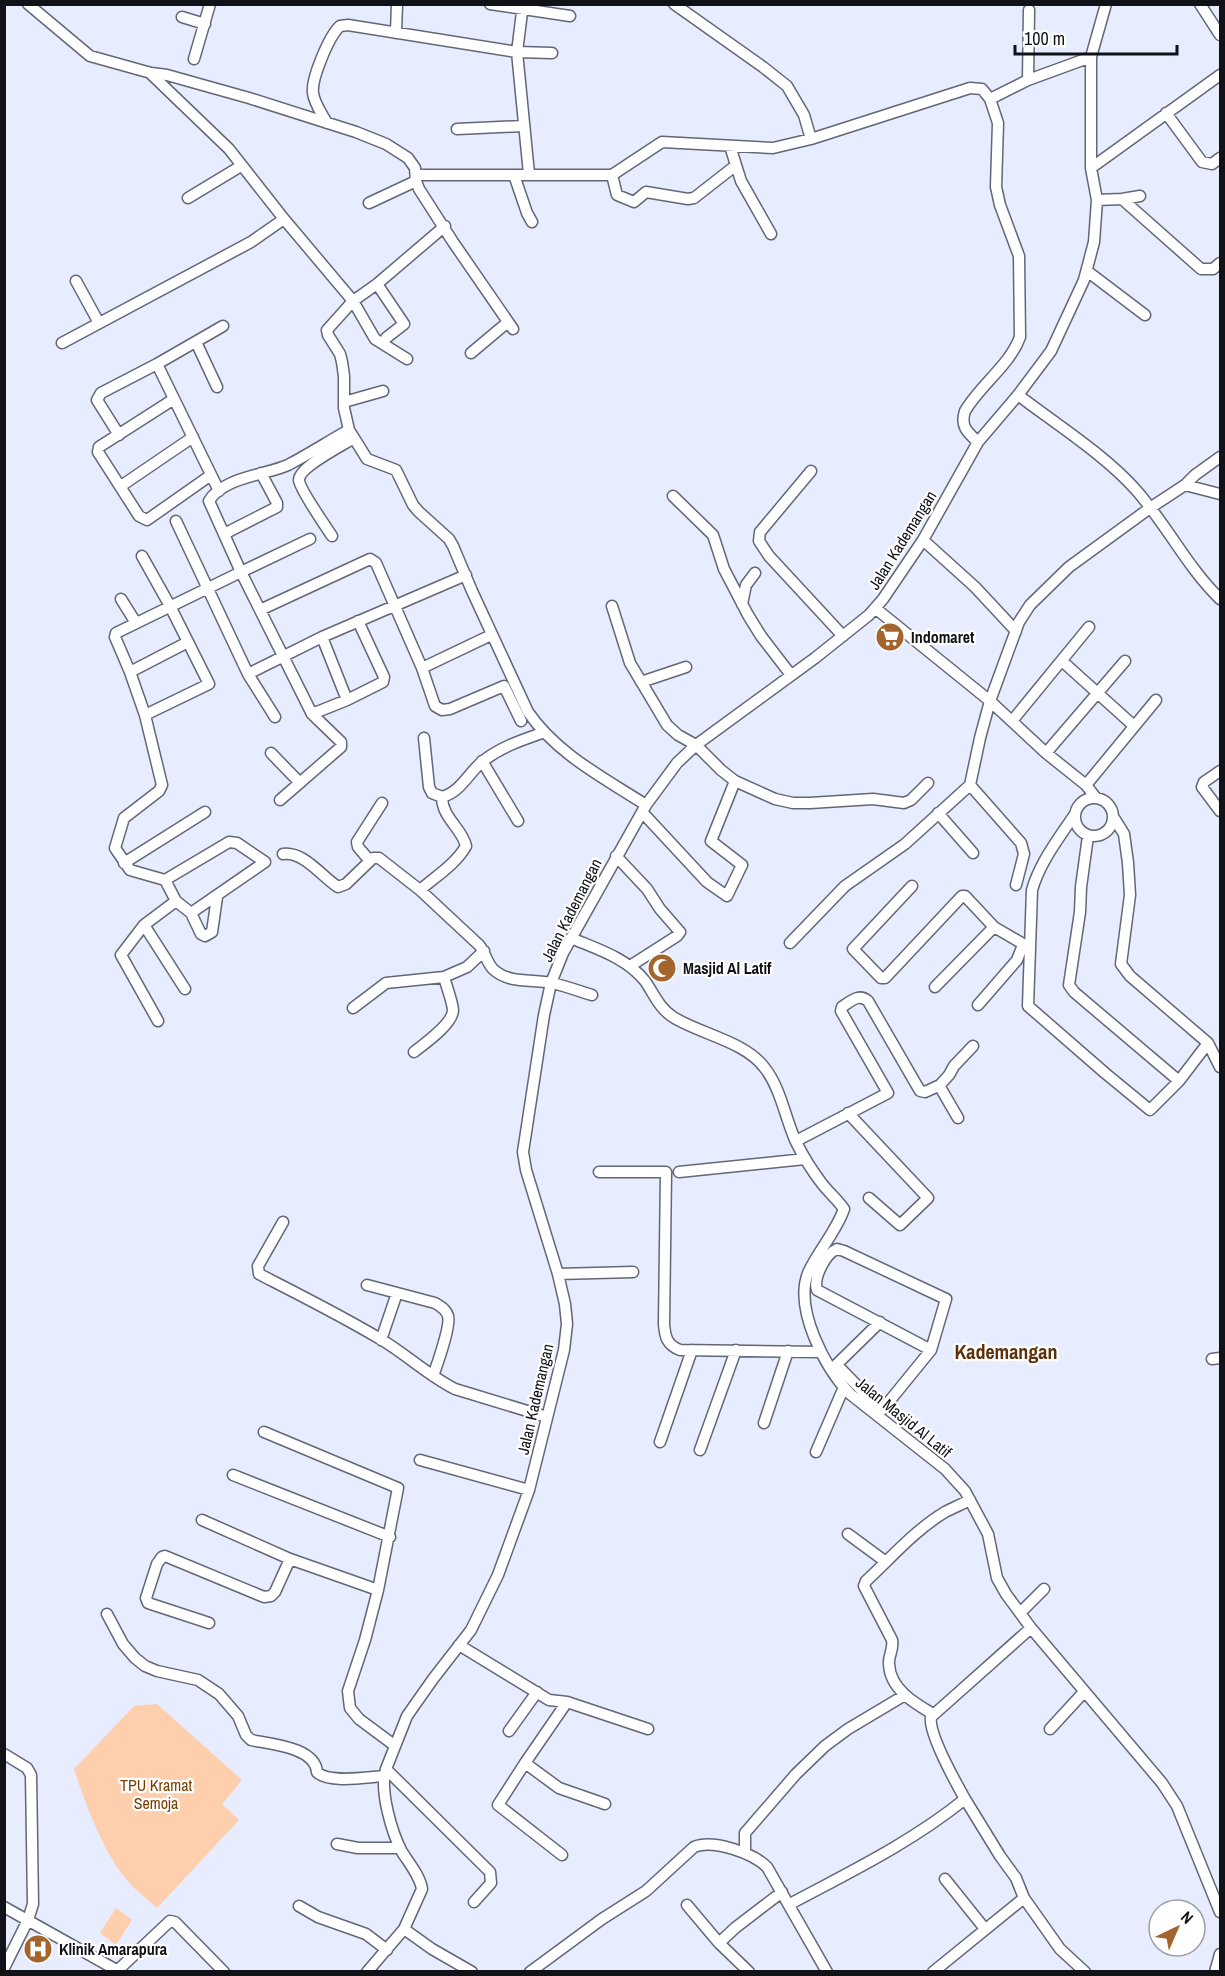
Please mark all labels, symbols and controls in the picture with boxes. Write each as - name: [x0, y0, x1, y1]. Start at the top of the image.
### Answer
- scale bar: [1015, 18, 1177, 56]
- text: 100 m: [1024, 26, 1065, 51]
- street label: Jalan Kademangan: [863, 486, 941, 594]
- supermarket icon: Indomaret: [874, 621, 906, 653]
- place label: Indomaret: [911, 626, 975, 648]
- street label: Jalan Kademangan: [536, 855, 606, 965]
- mosque icon: Masjid Al Latif: [646, 952, 678, 984]
- place label: Masjid Al Latif: [683, 957, 772, 979]
- district label: Kademangan: [955, 1338, 1057, 1365]
- street label: Jalan Kademangan: [512, 1341, 558, 1457]
- street label: Jalan Masjid Al Latif: [851, 1371, 957, 1463]
- park label: TPU Kramat Semoja: [120, 1774, 192, 1814]
- north arrow: [1147, 1898, 1207, 1958]
- text: N: [1176, 1906, 1198, 1928]
- hospital icon: Klinik Amarapura: [22, 1933, 54, 1965]
- place label: Klinik Amarapura: [59, 1938, 168, 1960]

